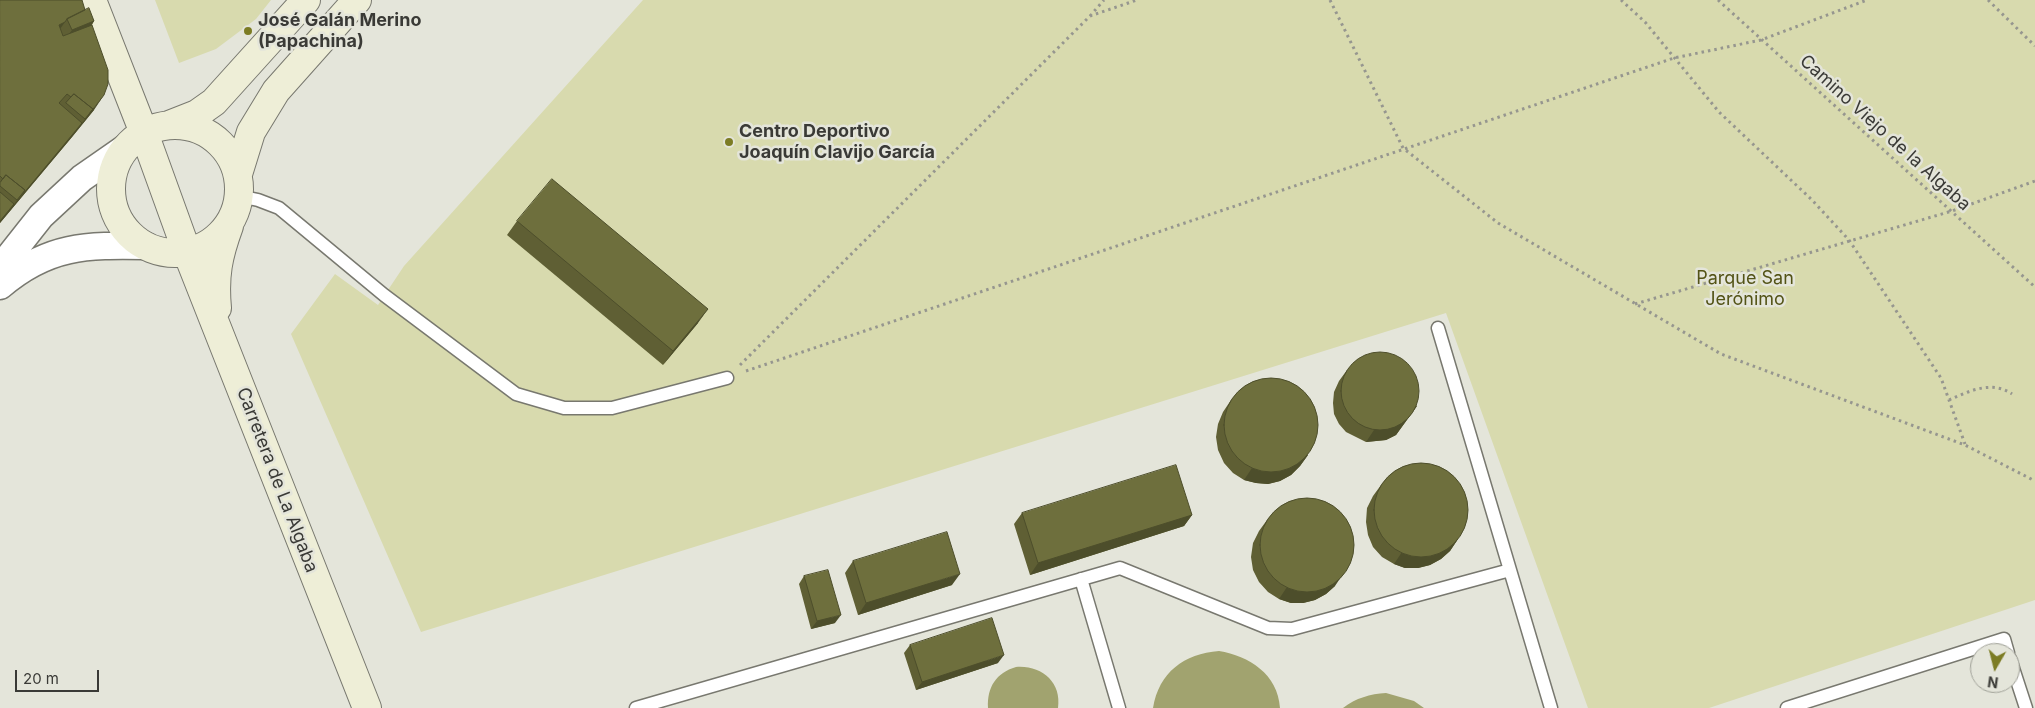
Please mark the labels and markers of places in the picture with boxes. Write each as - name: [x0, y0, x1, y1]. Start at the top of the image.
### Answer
- place label: José Galán Merino (Papachina): [258, 10, 421, 52]
- marker: José Galán Merino (Papachina): [242, 25, 254, 37]
- place label: Centro Deportivo Joaquín Clavijo García: [739, 121, 935, 163]
- marker: Centro Deportivo Joaquín Clavijo García: [723, 136, 735, 148]

